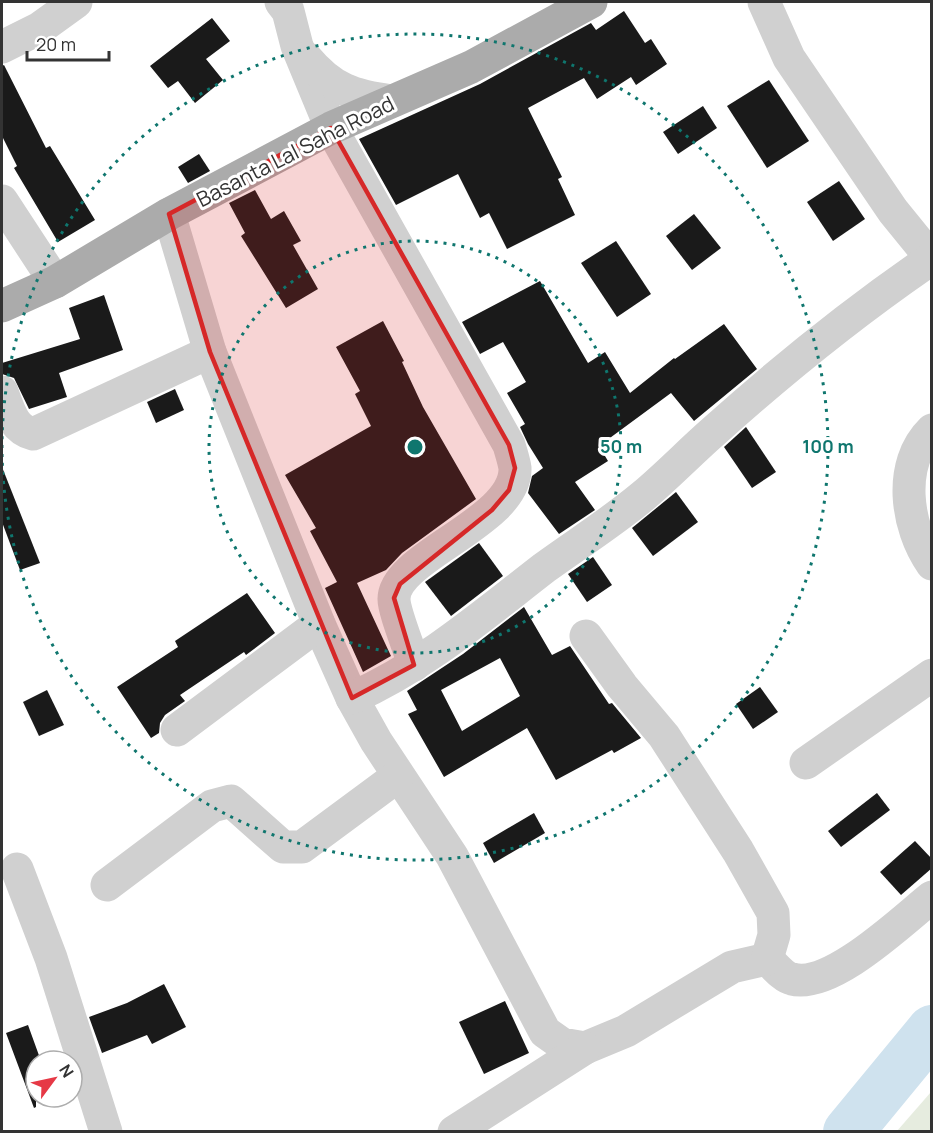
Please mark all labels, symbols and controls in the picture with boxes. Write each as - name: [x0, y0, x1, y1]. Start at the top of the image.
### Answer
- scale bar: [27, 24, 110, 62]
- text: 20 m: [36, 32, 76, 56]
- street label: Basanta Lal Saha Road: [191, 89, 399, 213]
- text: 50 m: [600, 434, 642, 458]
- text: 100 m: [802, 434, 854, 458]
- centre of rings: [405, 437, 425, 457]
- north arrow: [24, 1049, 84, 1109]
- text: N: [54, 1060, 79, 1082]

